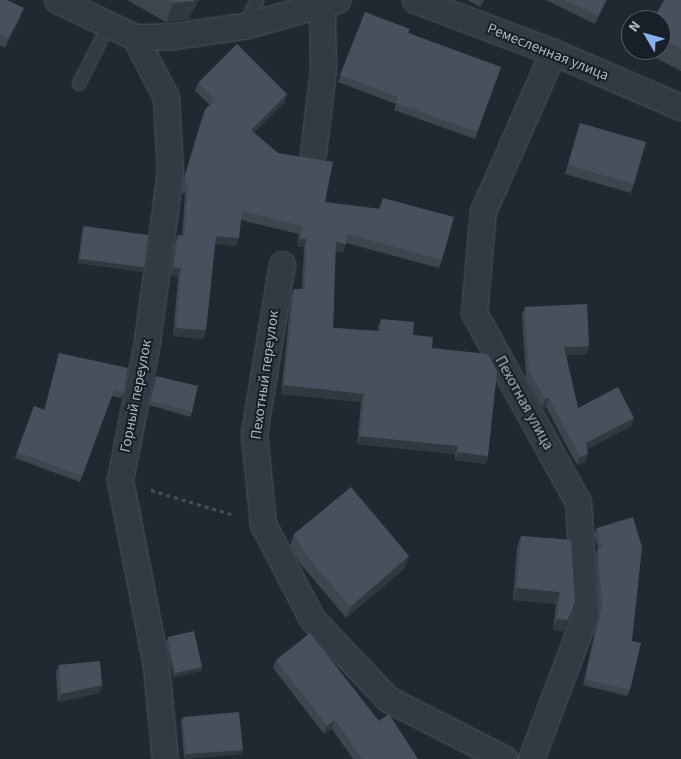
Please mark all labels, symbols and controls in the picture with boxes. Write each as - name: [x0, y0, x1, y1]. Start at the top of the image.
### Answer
- north arrow: [621, 10, 671, 60]
- text: N: [624, 17, 646, 36]
- street label: Ремесленная улица: [485, 19, 611, 85]
- street label: Пехотный переулок: [247, 309, 283, 441]
- street label: Горный переулок: [116, 338, 156, 454]
- street label: Пехотная улица: [491, 353, 557, 453]

